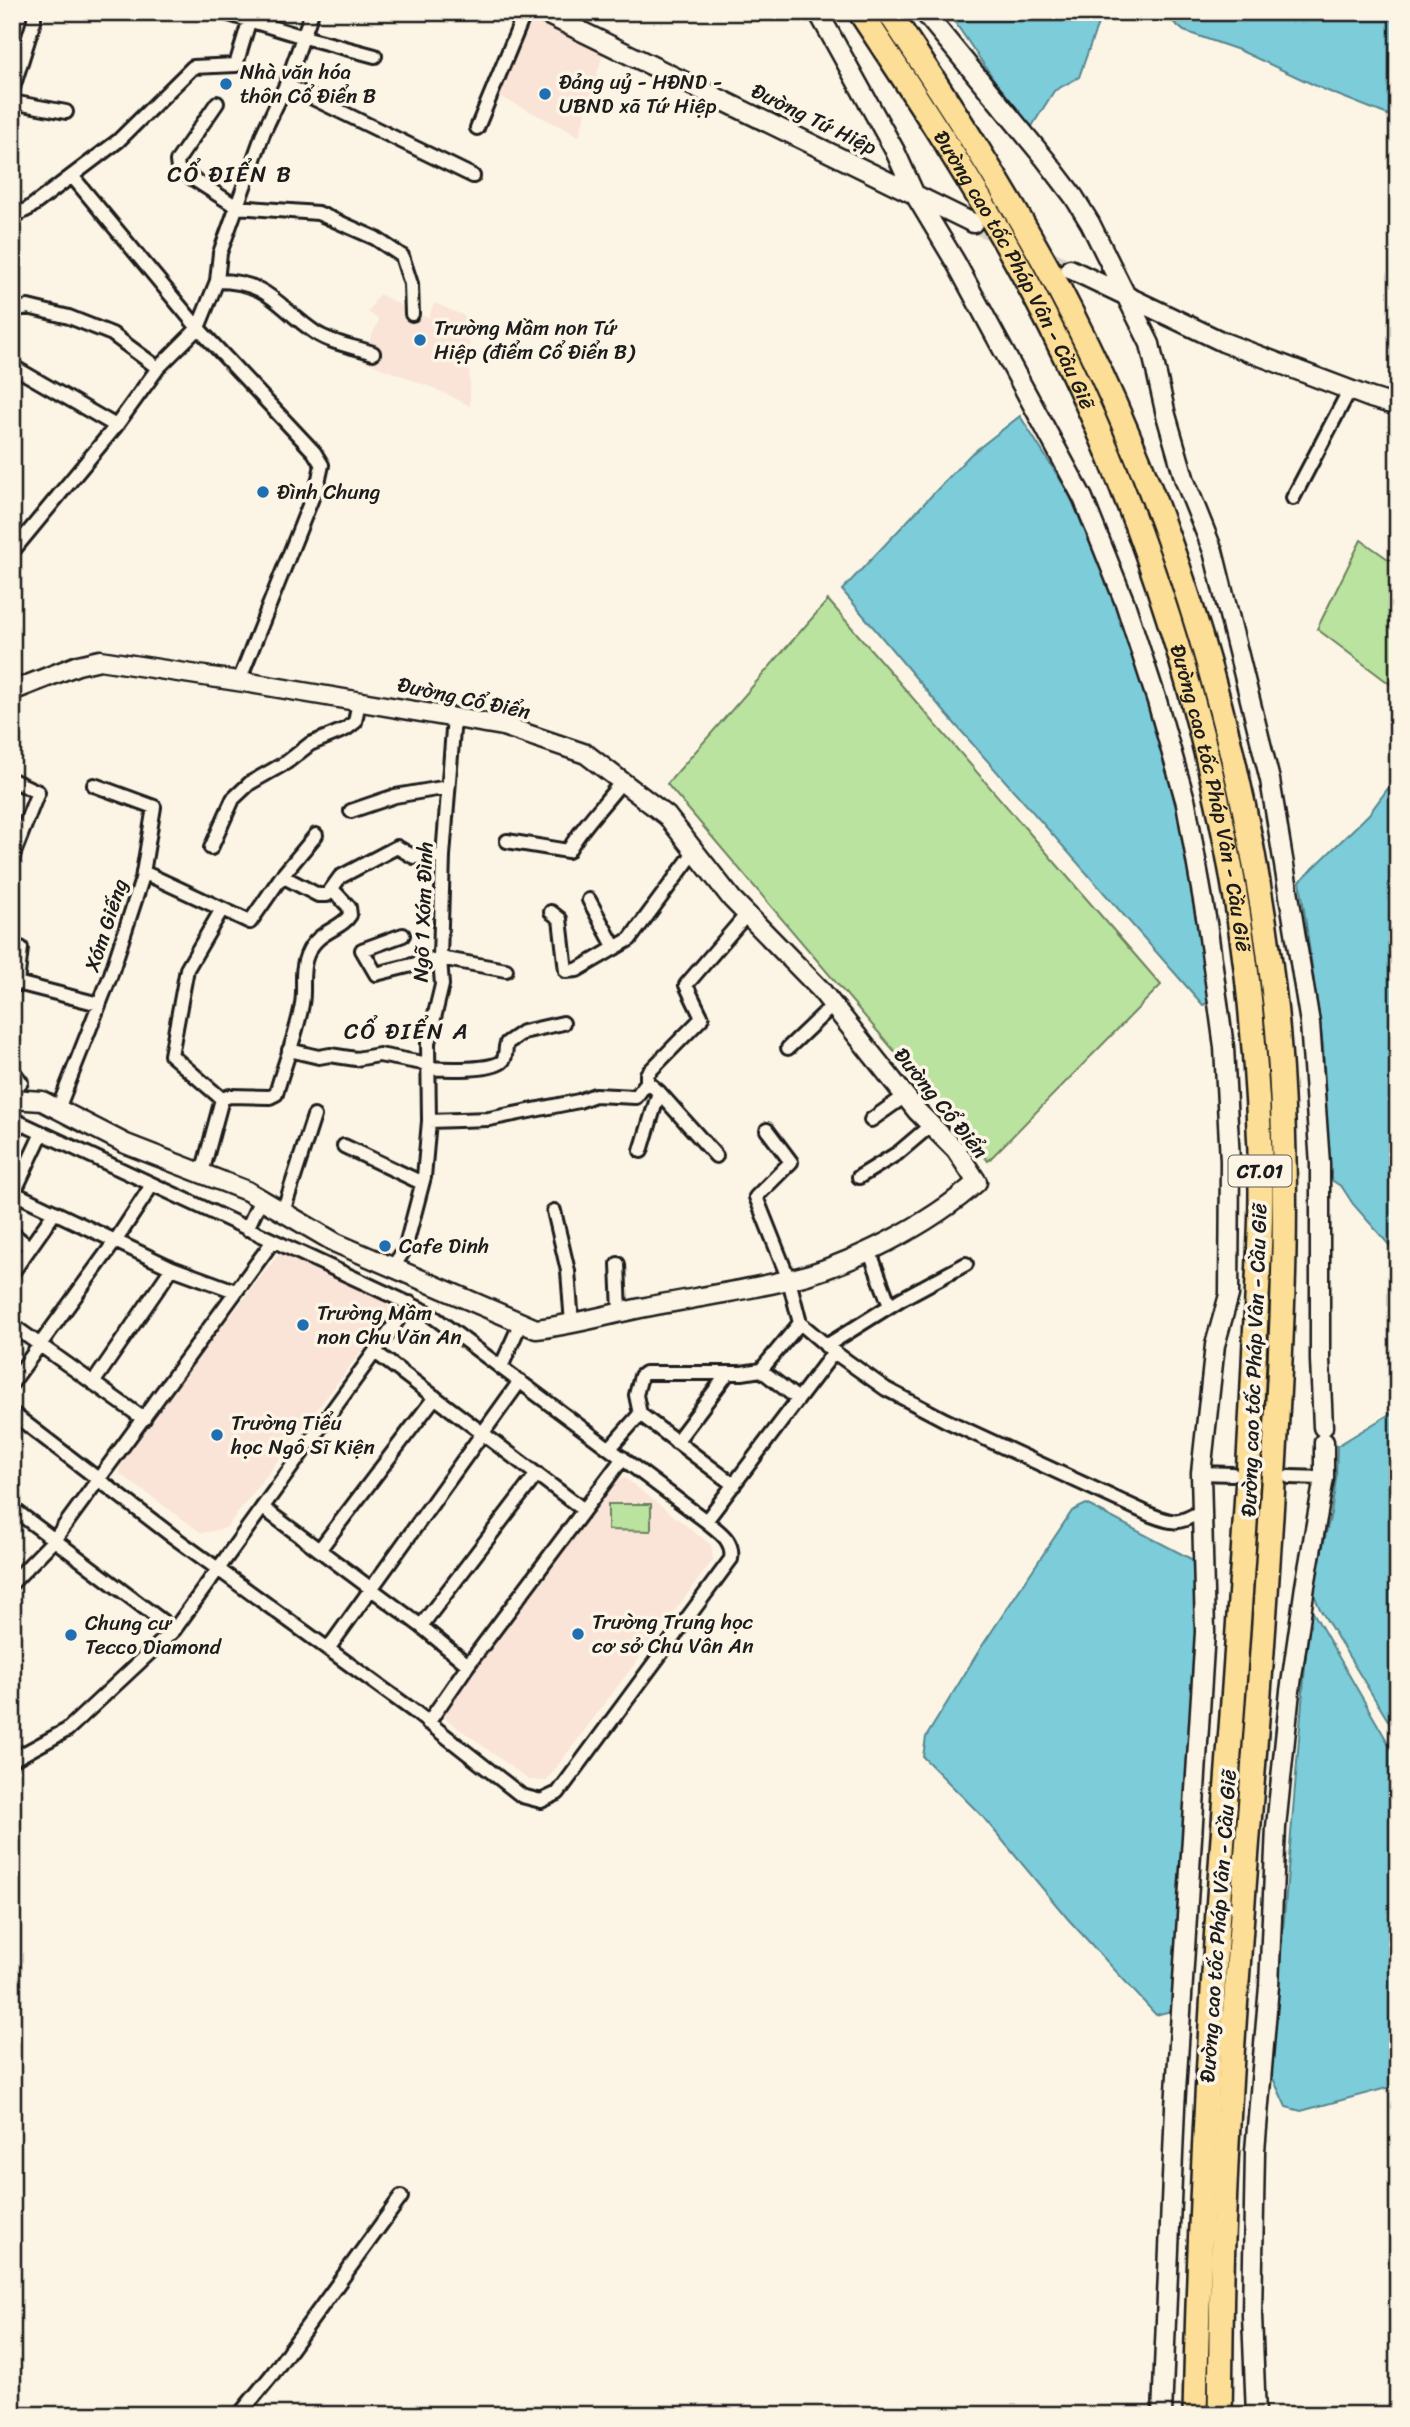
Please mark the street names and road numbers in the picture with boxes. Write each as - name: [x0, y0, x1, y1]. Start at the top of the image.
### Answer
- street label: Đường Tứ Hiệp: [744, 72, 884, 166]
- street label: Đường cao tốc Pháp Vân - Cầu Giẽ: [923, 122, 1107, 417]
- street label: Đường cao tốc Pháp Vân - Cầu Giẽ: [1159, 640, 1263, 955]
- street label: Đường Cổ Điển: [394, 665, 534, 731]
- street label: Ngõ 1 Xóm Đình: [402, 841, 444, 983]
- street label: Xóm Giếng: [73, 873, 139, 977]
- street label: Đường Cổ Điển: [884, 1039, 998, 1167]
- road number: CT.01: [1228, 1156, 1292, 1186]
- street label: Đường cao tốc Pháp Vân - Cầu Giẽ: [1230, 1201, 1279, 1517]
- street label: Đường cao tốc Pháp Vân - Cầu Giẽ: [1188, 1767, 1248, 2084]

